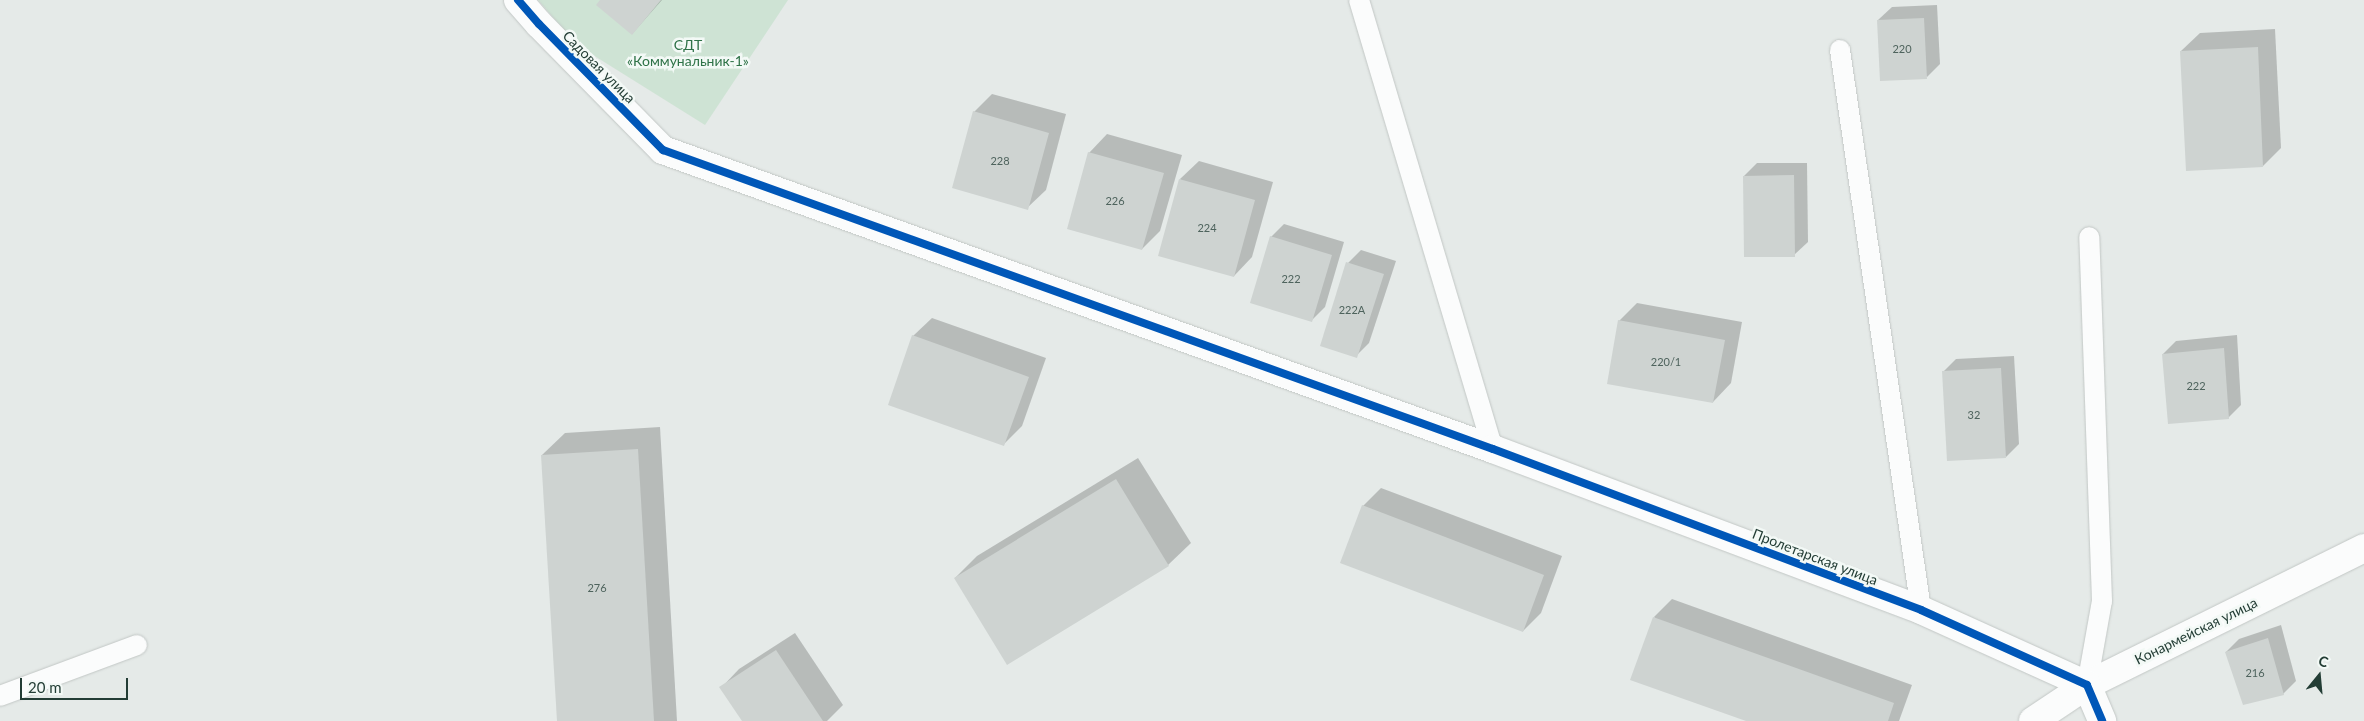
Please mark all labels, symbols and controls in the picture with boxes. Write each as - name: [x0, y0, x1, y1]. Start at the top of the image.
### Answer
- street label: Садовая улица: [559, 27, 639, 107]
- park label: СДТ «Коммунальник-1»: [627, 37, 749, 70]
- house number: 220: [1892, 42, 1912, 56]
- house number: 228: [990, 154, 1010, 168]
- house number: 226: [1105, 194, 1125, 208]
- house number: 224: [1197, 221, 1217, 235]
- house number: 222: [1281, 272, 1301, 286]
- house number: 222А: [1339, 303, 1365, 317]
- house number: 220/1: [1651, 355, 1681, 369]
- house number: 222: [2186, 379, 2206, 393]
- house number: 32: [1968, 408, 1980, 422]
- street label: Пролетарская улица: [1750, 525, 1880, 589]
- house number: 276: [587, 581, 607, 595]
- street label: Конармейская улица: [2132, 594, 2260, 668]
- north arrow: [2294, 651, 2344, 701]
- text: С: [2317, 652, 2330, 671]
- house number: 216: [2245, 666, 2265, 680]
- scale bar: [22, 668, 130, 700]
- text: 20 m: [28, 678, 62, 696]

